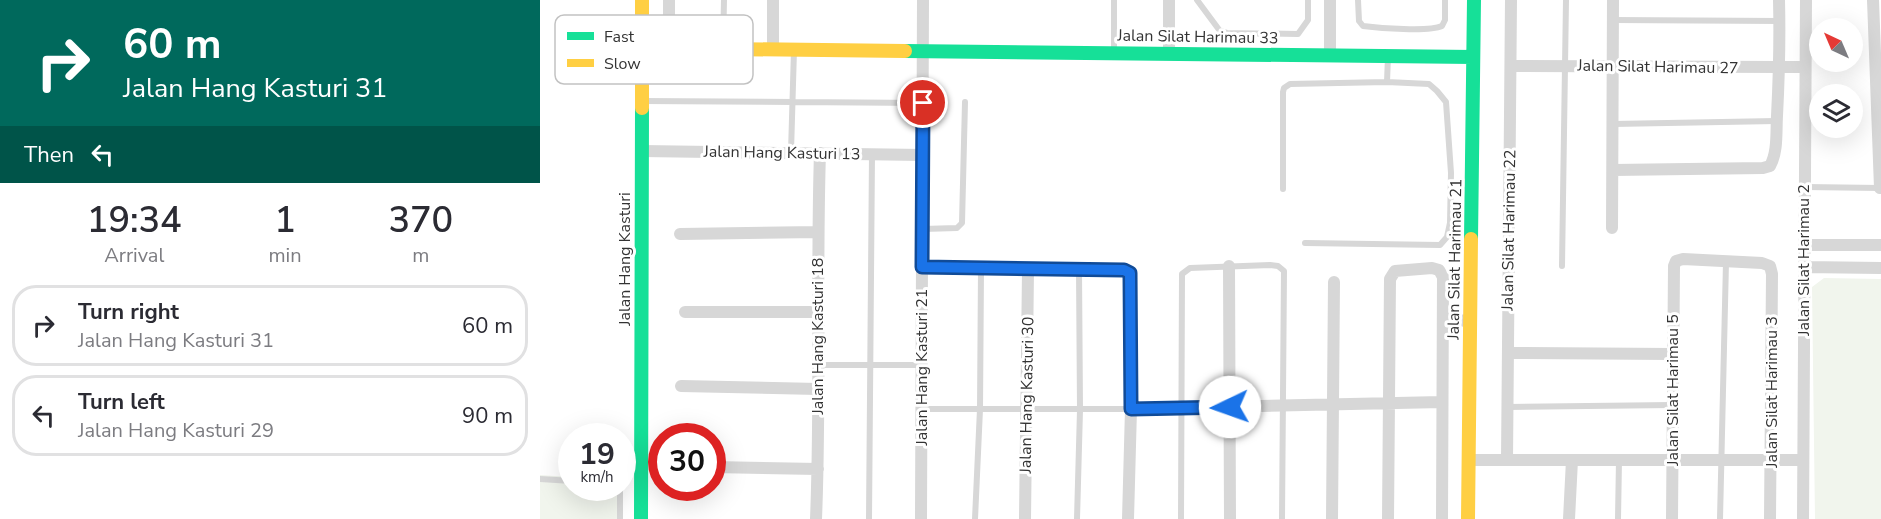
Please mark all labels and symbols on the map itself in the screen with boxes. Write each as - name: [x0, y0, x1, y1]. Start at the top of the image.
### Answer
- legend: [555, 15, 753, 84]
- north arrow: [1809, 18, 1863, 72]
- street label: Jalan Silat Harimau 33: [1116, 25, 1279, 49]
- text: Fast: [604, 26, 635, 48]
- text: Slow: [604, 53, 641, 75]
- street label: Jalan Silat Harimau 27: [1576, 55, 1739, 79]
- pin: [897, 77, 948, 128]
- street label: Jalan Hang Kasturi 13: [702, 141, 861, 165]
- street label: Jalan Silat Harimau 22: [1497, 149, 1521, 312]
- street label: Jalan Silat Harimau 21: [1443, 178, 1467, 341]
- street label: Jalan Silat Harimau 2: [1793, 184, 1815, 337]
- street label: Jalan Hang Kasturi: [614, 192, 636, 327]
- street label: Jalan Hang Kasturi 18: [807, 258, 829, 415]
- street label: Jalan Hang Kasturi 21: [911, 289, 933, 446]
- street label: Jalan Silat Harimau 5: [1662, 314, 1684, 467]
- street label: Jalan Hang Kasturi 30: [1015, 316, 1039, 475]
- street label: Jalan Silat Harimau 3: [1761, 316, 1783, 469]
- position arrow: [1198, 375, 1262, 439]
- speed limit sign: 30: [648, 423, 726, 501]

